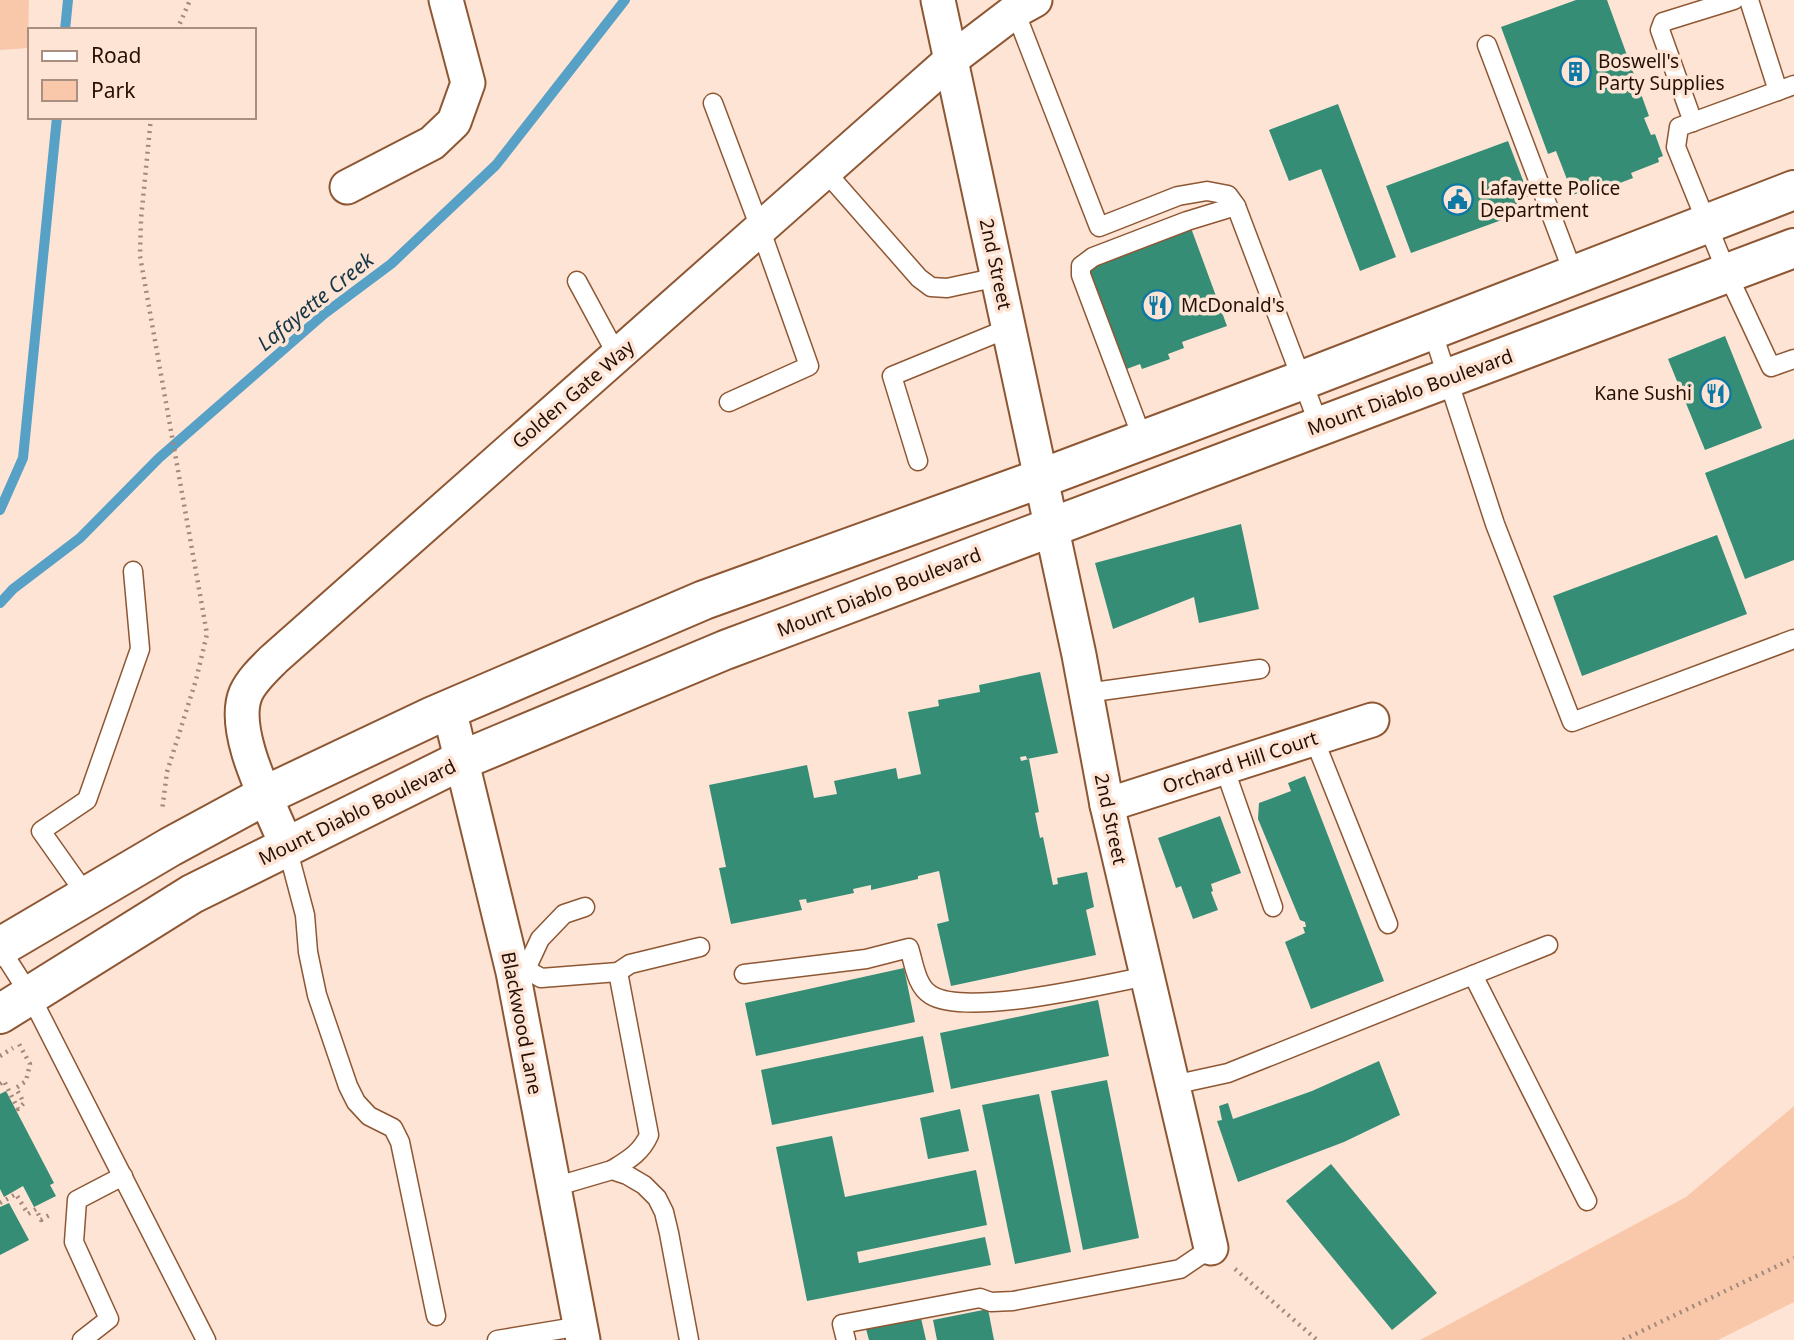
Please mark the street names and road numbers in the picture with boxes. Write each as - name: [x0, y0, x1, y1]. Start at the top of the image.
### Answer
- street label: 2nd Street: [974, 216, 1018, 312]
- street label: Golden Gate Way: [506, 333, 640, 454]
- street label: Mount Diablo Boulevard: [1304, 343, 1516, 441]
- street label: Mount Diablo Boulevard: [773, 541, 985, 643]
- street label: Orchard Hill Court: [1159, 725, 1321, 799]
- street label: Mount Diablo Boulevard: [254, 753, 460, 871]
- street label: 2nd Street: [1089, 771, 1133, 867]
- street label: Blackwood Lane: [495, 949, 549, 1097]

